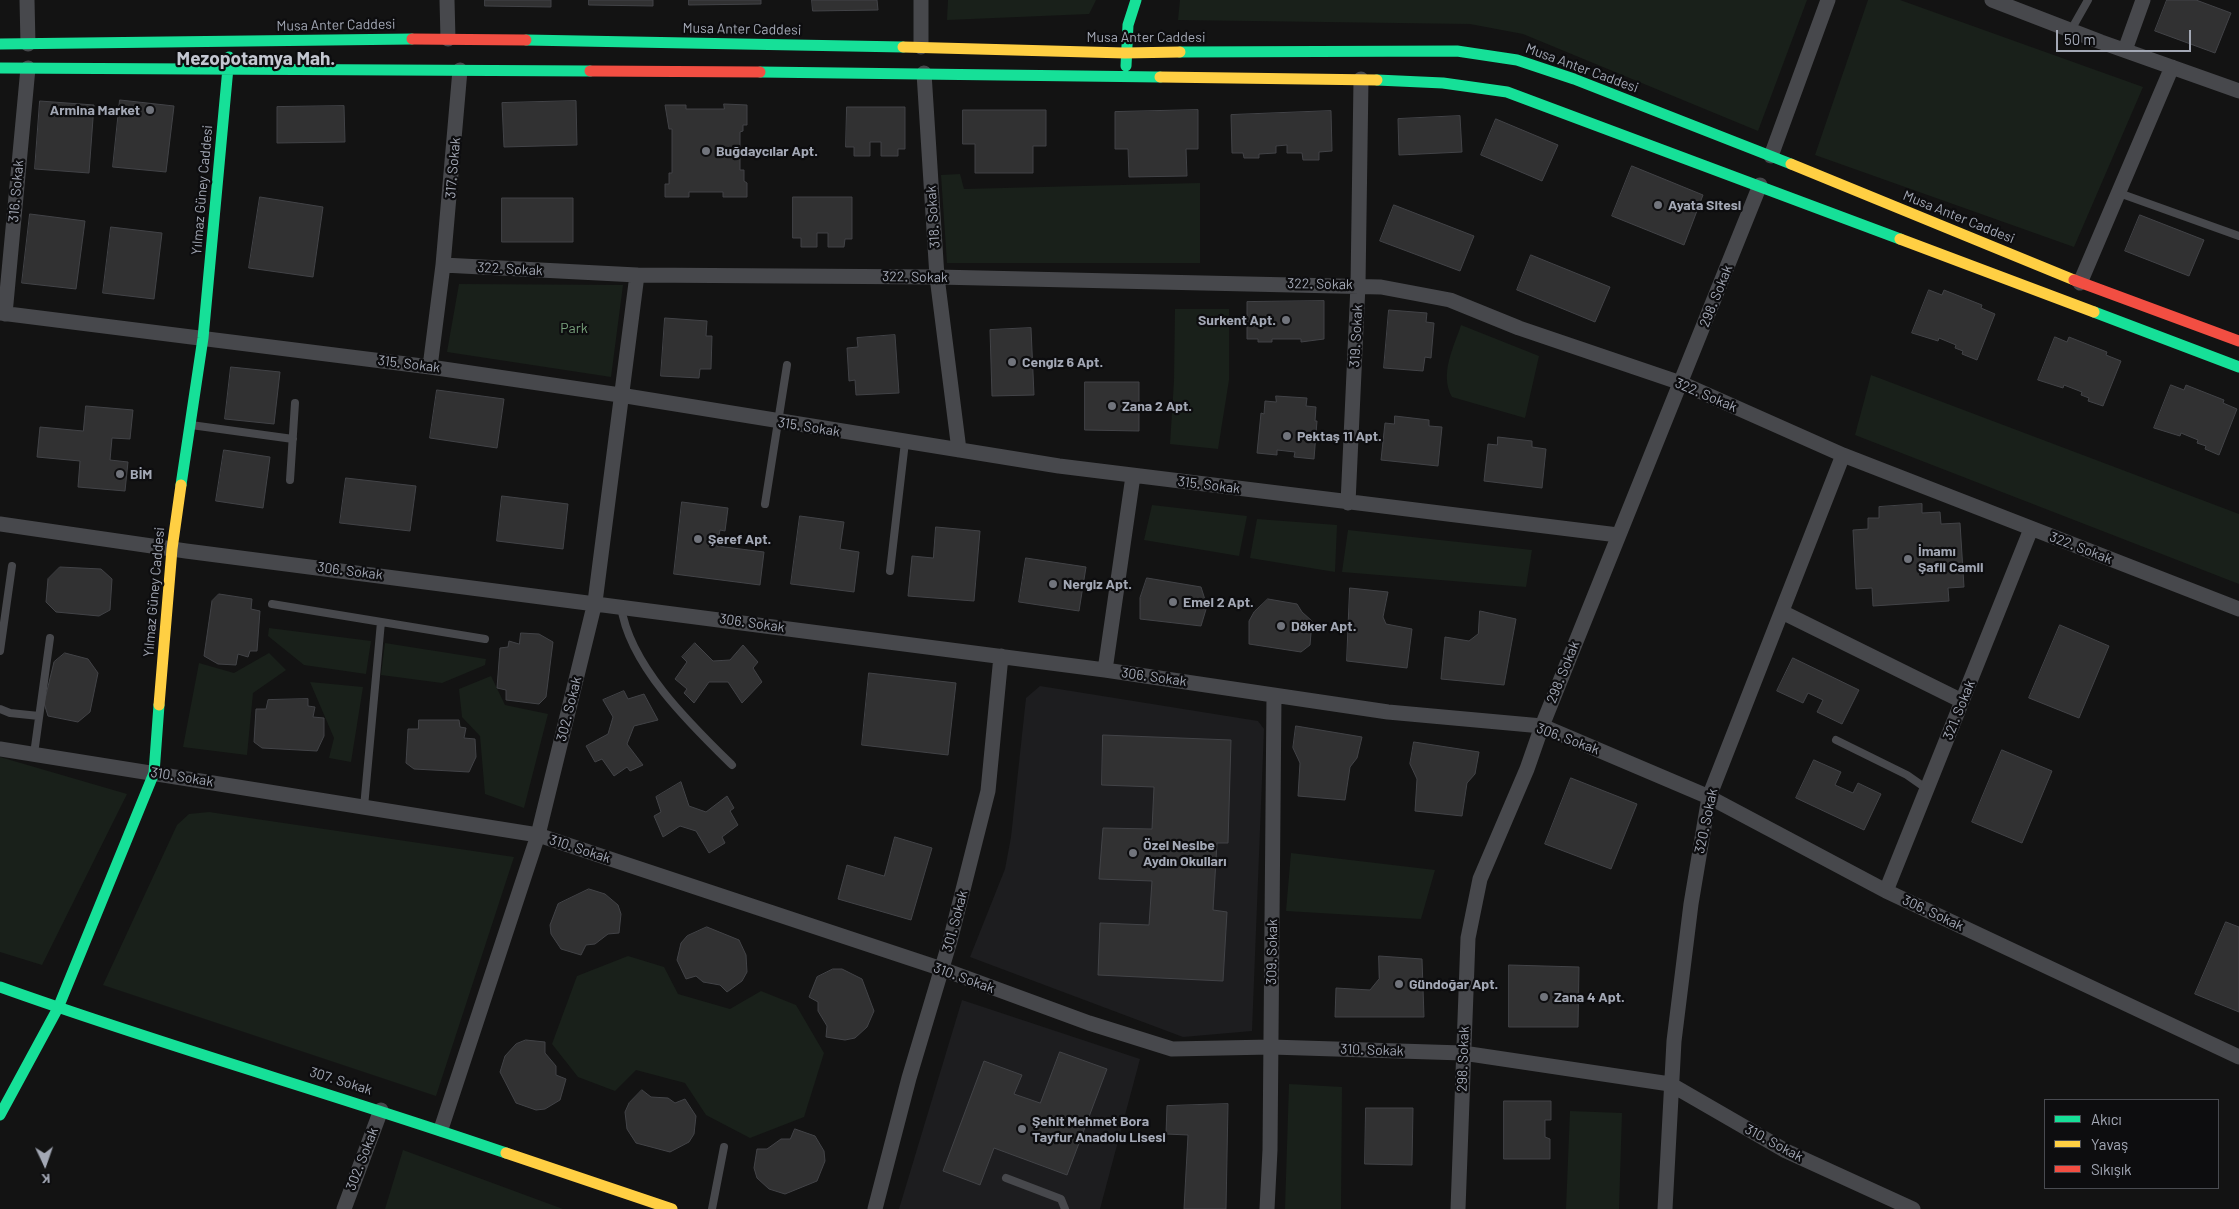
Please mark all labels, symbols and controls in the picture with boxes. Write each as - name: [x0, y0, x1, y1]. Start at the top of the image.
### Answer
- street label: Musa Anter Caddesi: [276, 16, 396, 34]
- street label: Musa Anter Caddesi: [682, 20, 802, 38]
- scale bar: [2059, 20, 2194, 52]
- street label: Musa Anter Caddesi: [1087, 29, 1205, 45]
- text: 50 m: [2064, 30, 2096, 48]
- street label: Musa Anter Caddesi: [1523, 40, 1641, 96]
- district label: Mezopotamya Mah.: [177, 48, 335, 70]
- place label: Armina Market: [50, 102, 140, 118]
- marker: Armina Market: [144, 104, 156, 116]
- street label: Yılmaz Güney Caddesi: [188, 124, 216, 256]
- street label: 317. Sokak: [442, 137, 464, 199]
- place label: Buğdaycılar Apt.: [716, 143, 818, 159]
- marker: Buğdaycılar Apt.: [700, 145, 712, 157]
- street label: 316. Sokak: [5, 159, 27, 223]
- street label: 318. Sokak: [922, 185, 944, 249]
- street label: Musa Anter Caddesi: [1901, 187, 2017, 247]
- place label: Ayata Sitesi: [1668, 197, 1741, 213]
- marker: Ayata Sitesi: [1652, 199, 1664, 211]
- street label: 322. Sokak: [477, 259, 543, 279]
- street label: 298. Sokak: [1696, 262, 1736, 330]
- street label: 322. Sokak: [882, 268, 948, 286]
- street label: 322. Sokak: [1287, 275, 1353, 293]
- street label: 319. Sokak: [1346, 304, 1366, 368]
- place label: Surkent Apt.: [1198, 312, 1276, 328]
- marker: Surkent Apt.: [1280, 314, 1292, 326]
- park label: Park: [560, 320, 588, 336]
- street label: 315. Sokak: [377, 352, 441, 376]
- place label: Cengiz 6 Apt.: [1022, 354, 1103, 370]
- marker: Cengiz 6 Apt.: [1006, 356, 1018, 368]
- street label: 322. Sokak: [1672, 374, 1740, 416]
- place label: Zana 2 Apt.: [1122, 398, 1192, 414]
- marker: Zana 2 Apt.: [1106, 400, 1118, 412]
- street label: 315. Sokak: [777, 414, 841, 440]
- place label: Pektaş 11 Apt.: [1297, 428, 1382, 444]
- marker: Pektaş 11 Apt.: [1281, 430, 1293, 442]
- place label: BİM: [130, 466, 152, 482]
- marker: BİM: [114, 468, 126, 480]
- street label: 315. Sokak: [1177, 473, 1241, 497]
- street label: Yılmaz Güney Caddesi: [140, 526, 168, 658]
- street label: 322. Sokak: [2047, 528, 2115, 568]
- place label: Şeref Apt.: [708, 531, 771, 547]
- marker: Şeref Apt.: [692, 533, 704, 545]
- place label: İmamı Şafii Camii: [1918, 543, 1984, 576]
- marker: İmamı Şafii Camii: [1902, 553, 1914, 565]
- street label: 306. Sokak: [316, 559, 384, 583]
- place label: Nergiz Apt.: [1063, 576, 1132, 592]
- marker: Nergiz Apt.: [1047, 578, 1059, 590]
- place label: Emel 2 Apt.: [1183, 594, 1254, 610]
- marker: Emel 2 Apt.: [1167, 596, 1179, 608]
- street label: 306. Sokak: [718, 610, 786, 636]
- place label: Döker Apt.: [1291, 618, 1356, 634]
- marker: Döker Apt.: [1275, 620, 1287, 632]
- street label: 298. Sokak: [1543, 638, 1583, 706]
- street label: 306. Sokak: [1120, 664, 1188, 690]
- street label: 302. Sokak: [553, 675, 585, 743]
- street label: 321. Sokak: [1939, 678, 1979, 742]
- street label: 306. Sokak: [1534, 720, 1602, 758]
- street label: 310. Sokak: [149, 764, 215, 790]
- street label: 320. Sokak: [1691, 787, 1721, 855]
- street label: 310. Sokak: [547, 831, 613, 867]
- place label: Özel Nesibe Aydın Okulları: [1143, 837, 1227, 870]
- marker: Özel Nesibe Aydın Okulları: [1127, 847, 1139, 859]
- street label: 301. Sokak: [939, 888, 971, 954]
- street label: 306. Sokak: [1900, 891, 1966, 935]
- street label: 309. Sokak: [1263, 919, 1281, 985]
- street label: 310. Sokak: [931, 959, 997, 997]
- place label: Gündoğar Apt.: [1409, 976, 1498, 992]
- marker: Gündoğar Apt.: [1393, 978, 1405, 990]
- place label: Zana 4 Apt.: [1554, 989, 1625, 1005]
- marker: Zana 4 Apt.: [1538, 991, 1550, 1003]
- street label: 298. Sokak: [1453, 1026, 1473, 1092]
- street label: 310. Sokak: [1340, 1040, 1404, 1060]
- street label: 307. Sokak: [308, 1064, 374, 1098]
- legend: [2044, 1099, 2219, 1189]
- text: Akıcı: [2091, 1110, 2122, 1128]
- place label: Şehit Mehmet Bora Tayfur Anadolu Lisesi: [1032, 1113, 1166, 1146]
- street label: 310. Sokak: [1742, 1121, 1806, 1165]
- marker: Şehit Mehmet Bora Tayfur Anadolu Lisesi: [1016, 1123, 1028, 1135]
- street label: 302. Sokak: [342, 1125, 382, 1193]
- text: Yavaş: [2091, 1135, 2128, 1153]
- north arrow: [20, 1139, 70, 1189]
- text: Sıkışık: [2091, 1160, 2132, 1178]
- text: K: [41, 1171, 51, 1188]

